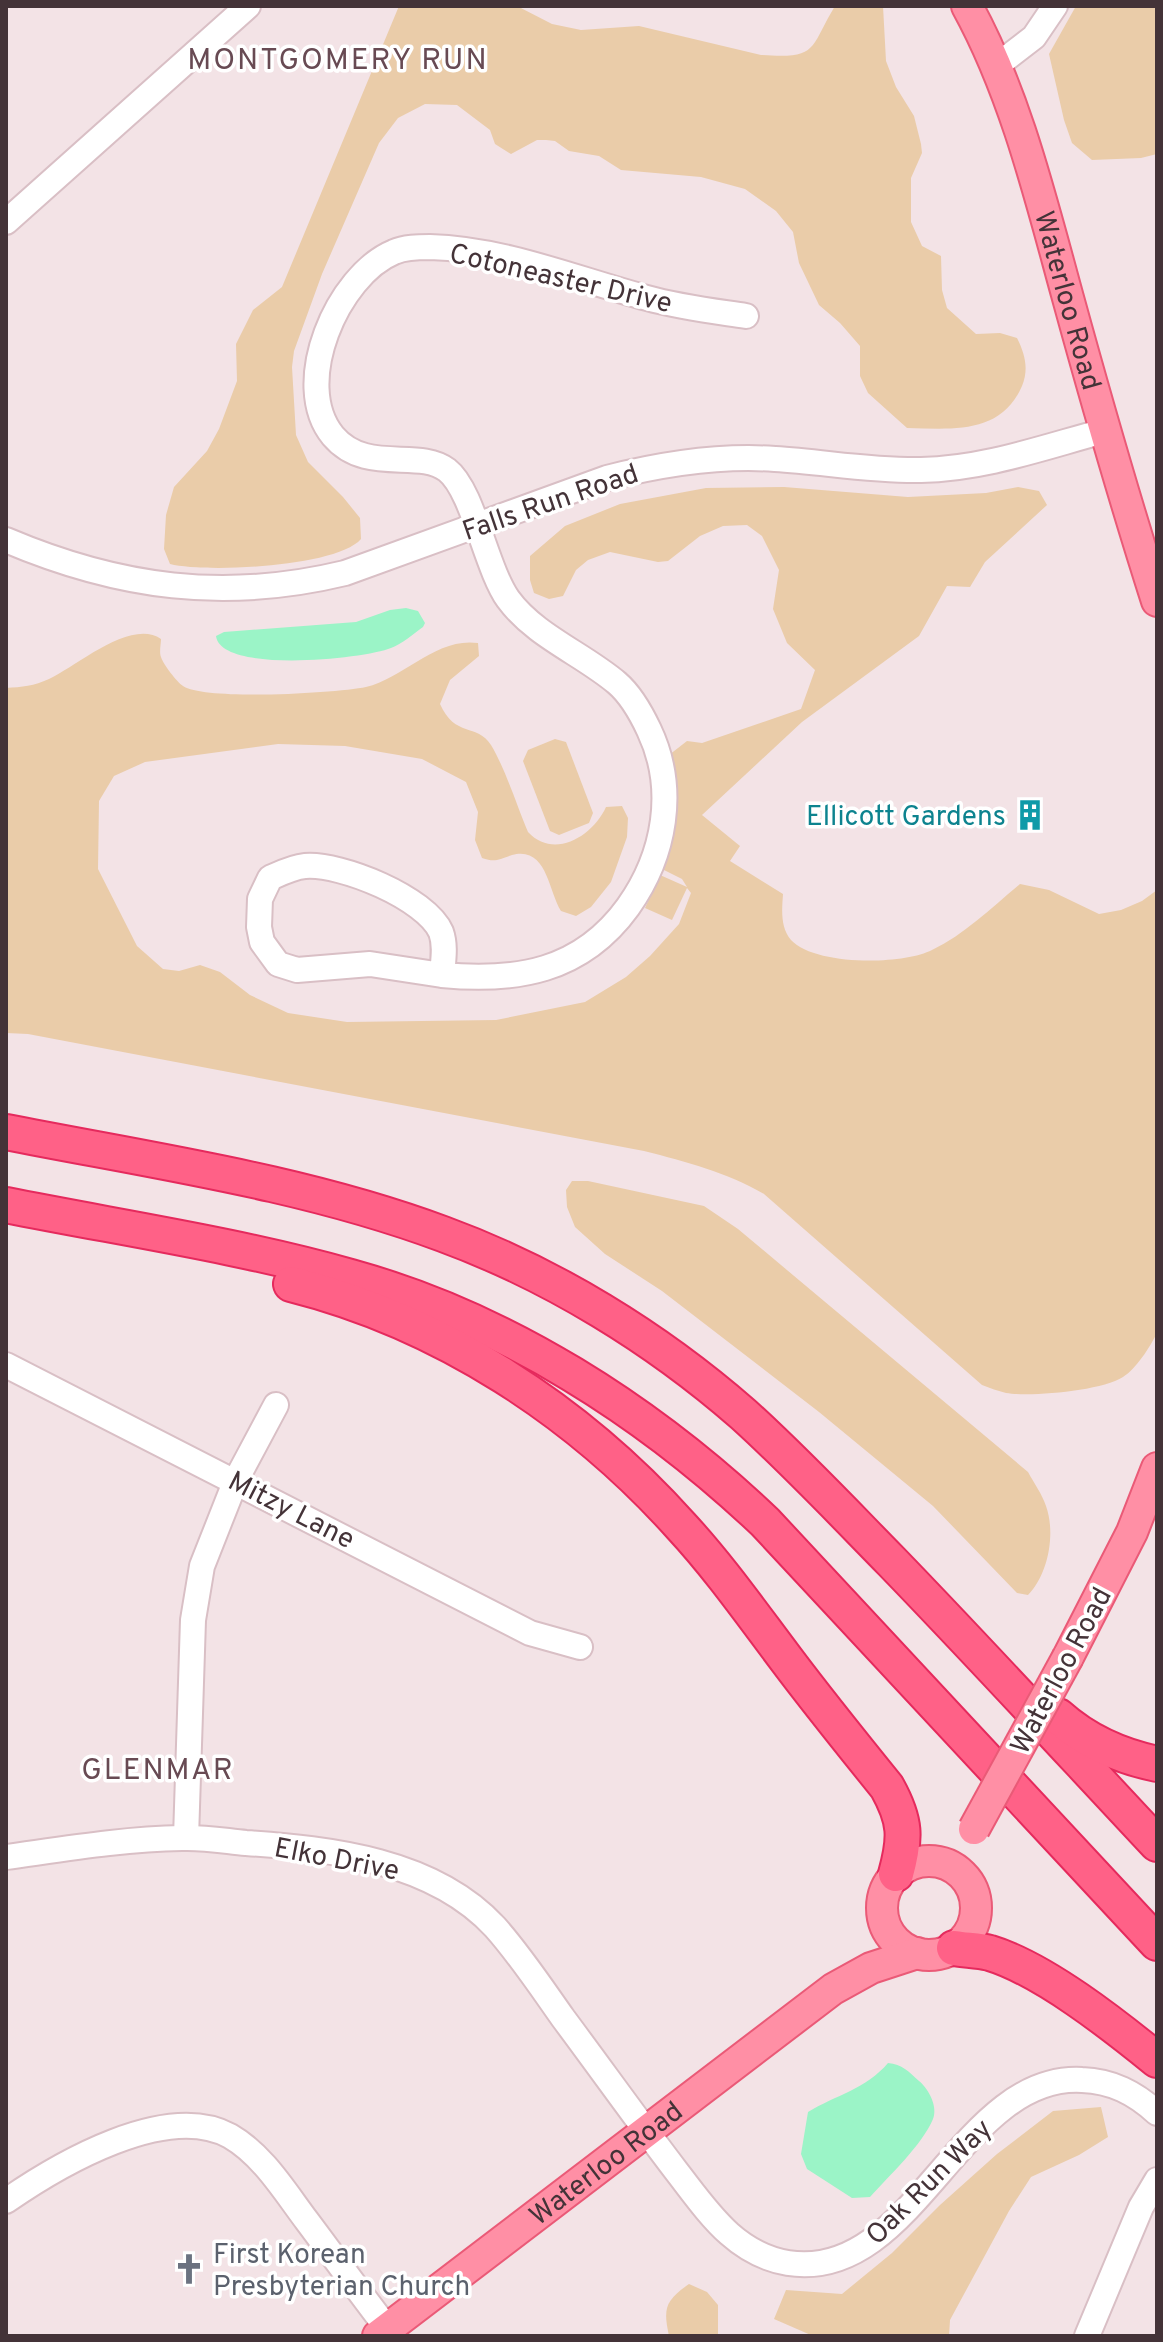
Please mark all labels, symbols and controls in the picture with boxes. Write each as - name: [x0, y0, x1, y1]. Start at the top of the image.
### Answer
- district label: MONTGOMERY RUN: [187, 43, 489, 80]
- street label: Waterloo Road: [1024, 207, 1108, 395]
- street label: Cotoneaster Drive: [445, 237, 675, 323]
- street label: Falls Run Road: [458, 457, 644, 551]
- building icon: Ellicott Gardens: [1013, 798, 1047, 832]
- place label: Ellicott Gardens: [806, 800, 1006, 836]
- street label: Mitzy Lane: [221, 1464, 360, 1559]
- street label: Waterloo Road: [1004, 1582, 1122, 1761]
- district label: GLENMAR: [81, 1753, 235, 1790]
- street label: Elko Drive: [271, 1831, 402, 1891]
- street label: Waterloo Road: [523, 2095, 691, 2235]
- street label: Oak Run Way: [859, 2112, 1001, 2254]
- place label: First Korean Presbyterian Church: [213, 2238, 470, 2306]
- church icon: First Korean Presbyterian Church: [172, 2252, 206, 2286]

